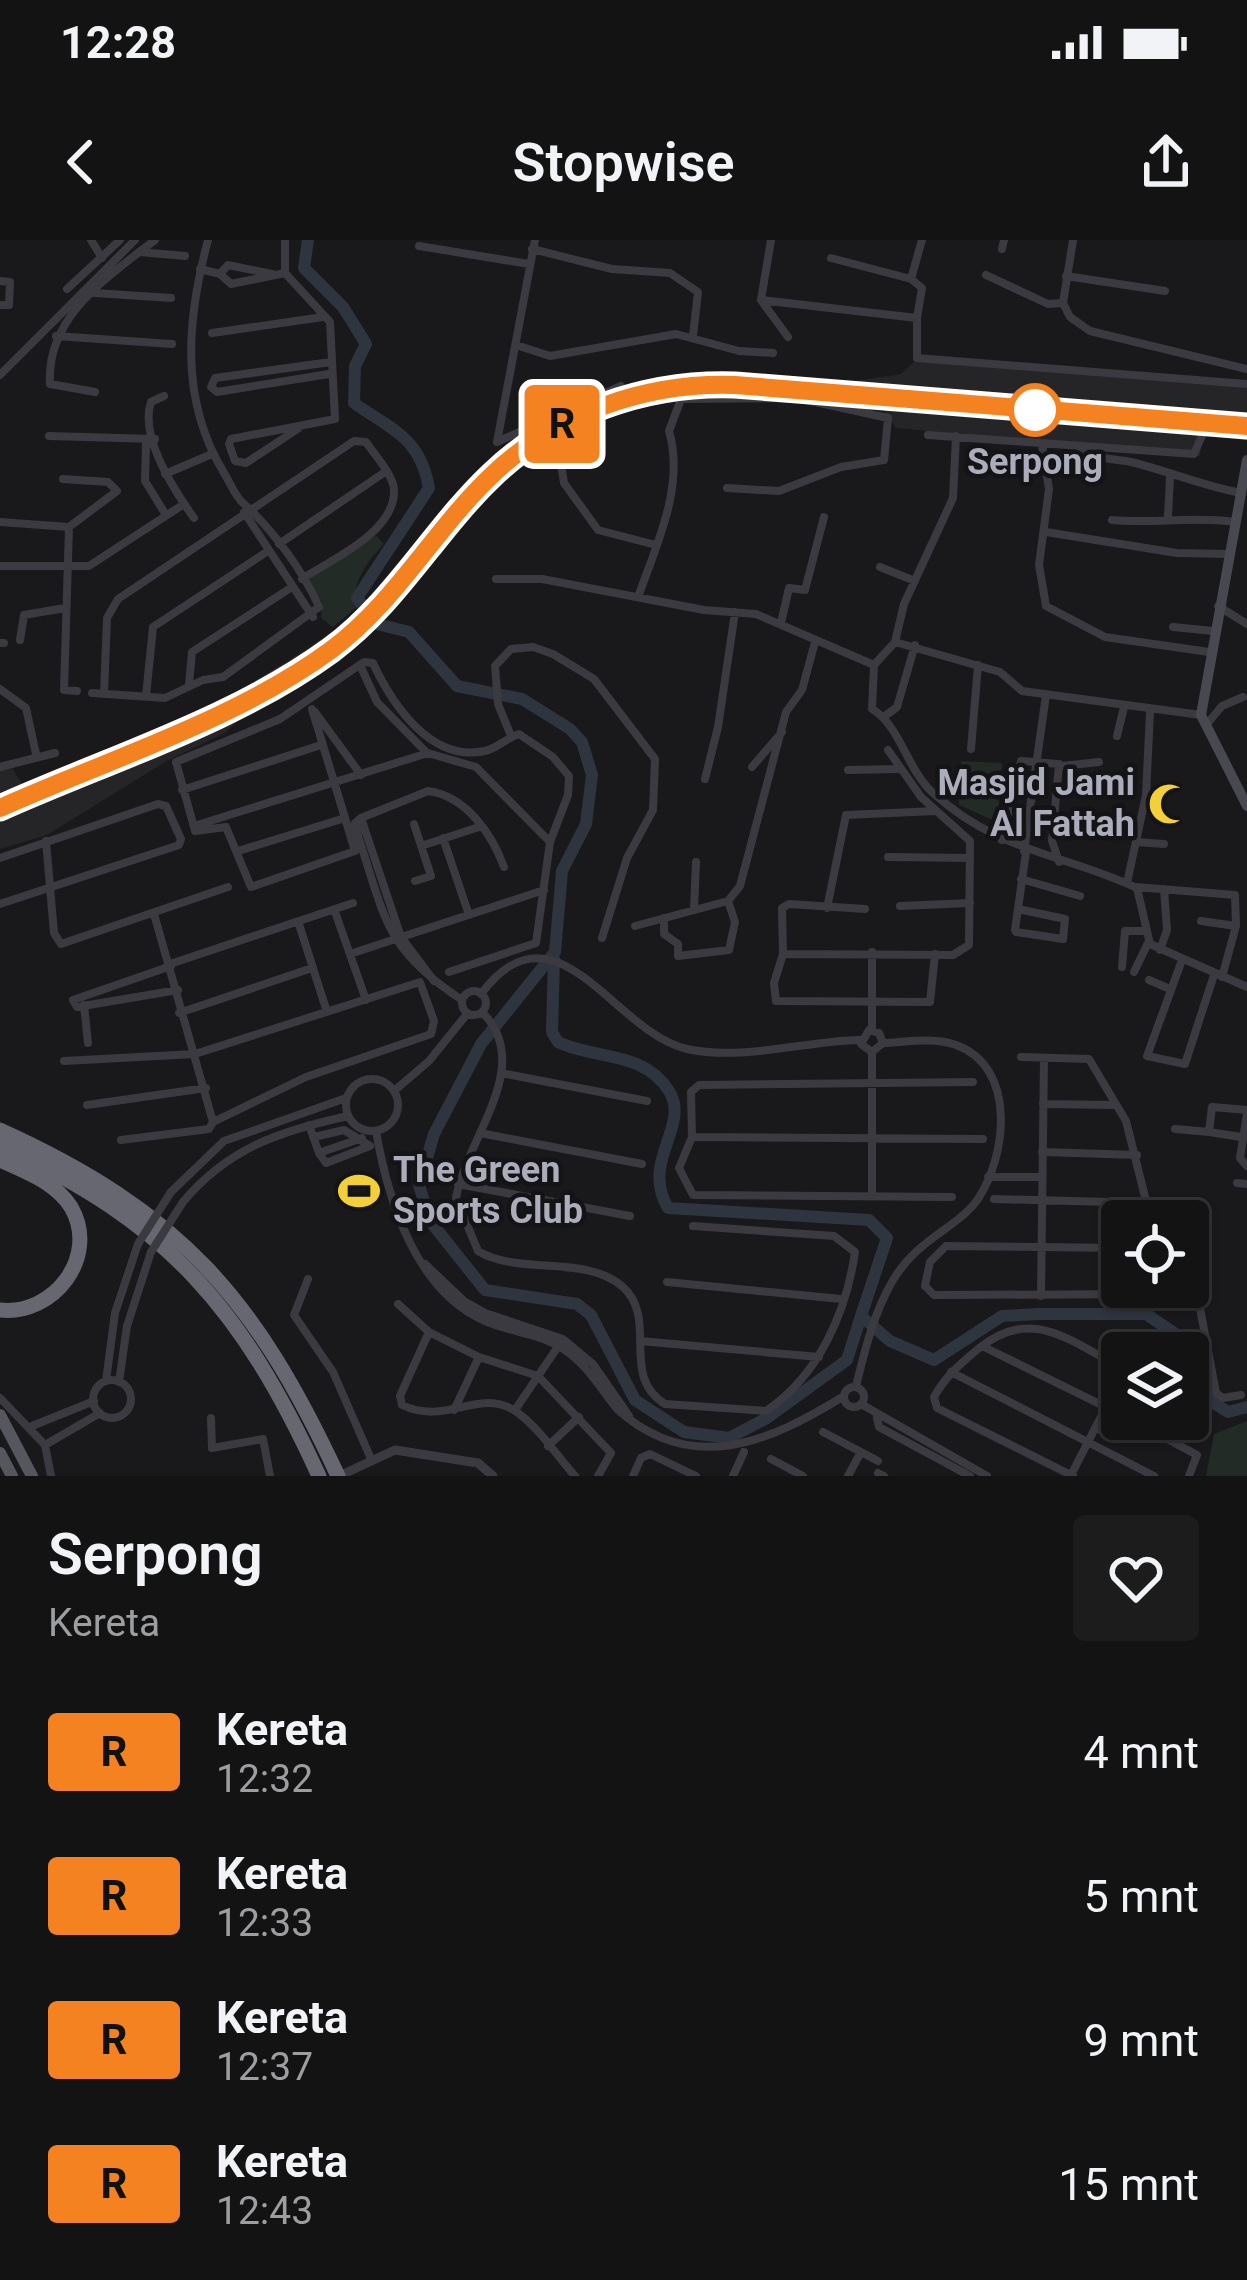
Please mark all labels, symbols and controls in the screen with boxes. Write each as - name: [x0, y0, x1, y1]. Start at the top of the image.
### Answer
- text: 12:28: [60, 16, 176, 69]
- icon: back: [48, 129, 114, 195]
- icon: share: [1133, 129, 1199, 195]
- text: Stopwise: [512, 131, 735, 194]
- line badge: R: [523, 385, 601, 463]
- marker: Serpong: [1010, 385, 1060, 435]
- text: R: [549, 399, 575, 448]
- place label: Serpong: [967, 441, 1103, 483]
- place label: Masjid Jami Al Fattah: [938, 762, 1135, 845]
- mosque icon: Masjid Jami Al Fattah: [1146, 781, 1192, 827]
- place label: The Green Sports Club: [393, 1149, 583, 1232]
- sports icon: The Green Sports Club: [336, 1168, 382, 1214]
- map controls: [1101, 1200, 1209, 1440]
- button: locate: [1101, 1200, 1209, 1308]
- button: layers: [1101, 1332, 1209, 1440]
- button: heart: [1073, 1515, 1199, 1641]
- text: Serpong: [48, 1521, 263, 1588]
- text: Kereta: [48, 1600, 160, 1646]
- text: Kereta: [216, 1703, 348, 1756]
- text: 4 mnt: [1084, 1726, 1199, 1779]
- text: R: [101, 1727, 127, 1776]
- text: 12:32: [216, 1756, 313, 1802]
- text: Kereta: [216, 1847, 348, 1900]
- text: 5 mnt: [1084, 1870, 1199, 1923]
- text: R: [101, 1871, 127, 1920]
- text: 12:33: [216, 1900, 313, 1946]
- text: Kereta: [216, 1991, 348, 2044]
- text: 9 mnt: [1084, 2014, 1199, 2067]
- text: R: [101, 2015, 127, 2064]
- text: 12:37: [216, 2044, 313, 2090]
- text: Kereta: [216, 2135, 348, 2188]
- text: 15 mnt: [1058, 2158, 1199, 2211]
- text: R: [101, 2159, 127, 2208]
- text: 12:43: [216, 2188, 313, 2234]

